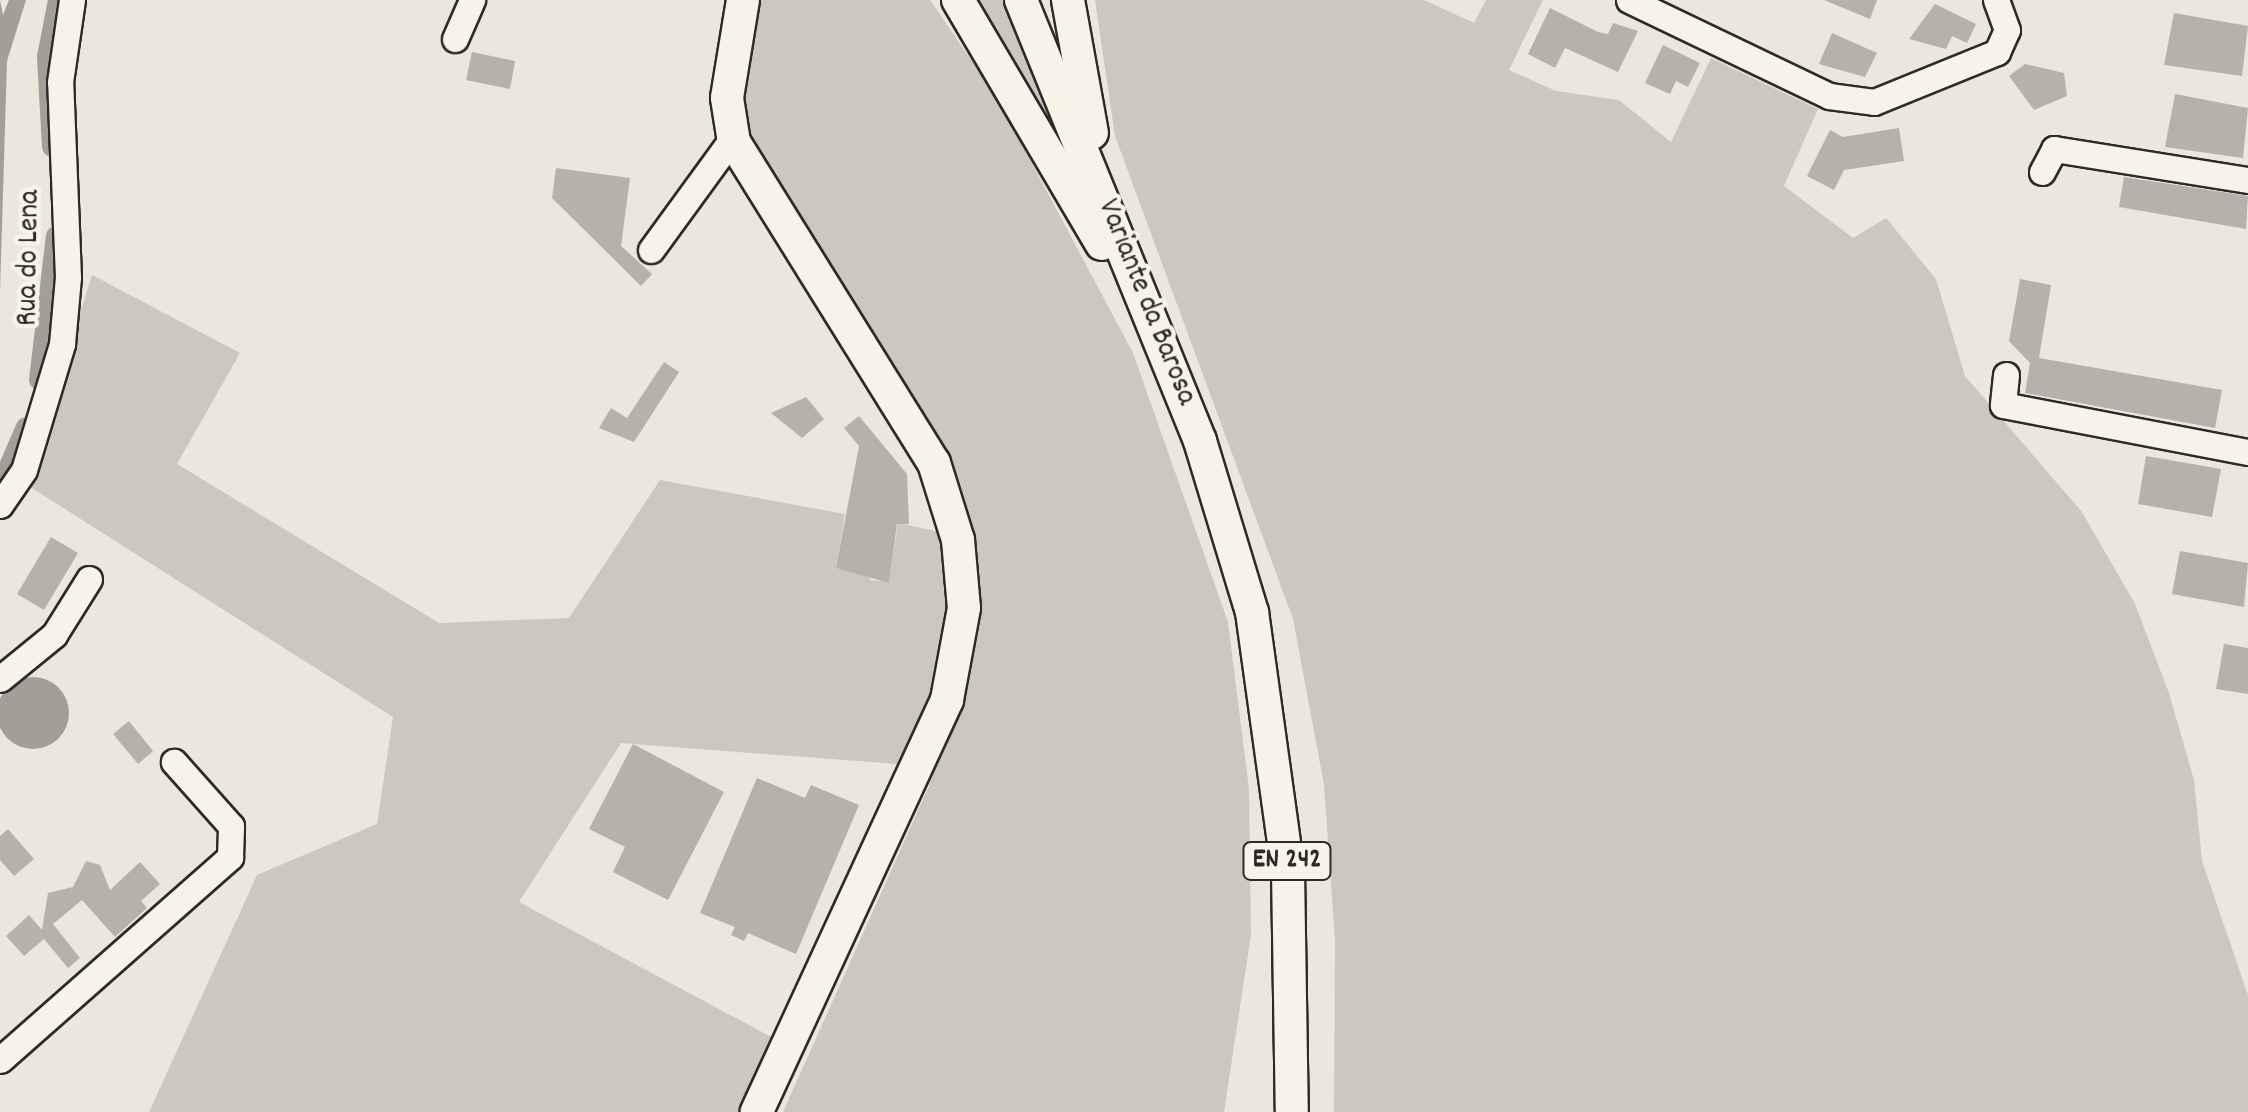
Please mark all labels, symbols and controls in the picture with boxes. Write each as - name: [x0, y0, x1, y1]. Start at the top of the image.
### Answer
- street label: Rua do Lena: [12, 190, 50, 326]
- street label: Variante da Barosa: [1087, 195, 1203, 411]
- road number: EN 242: [1242, 838, 1332, 884]

